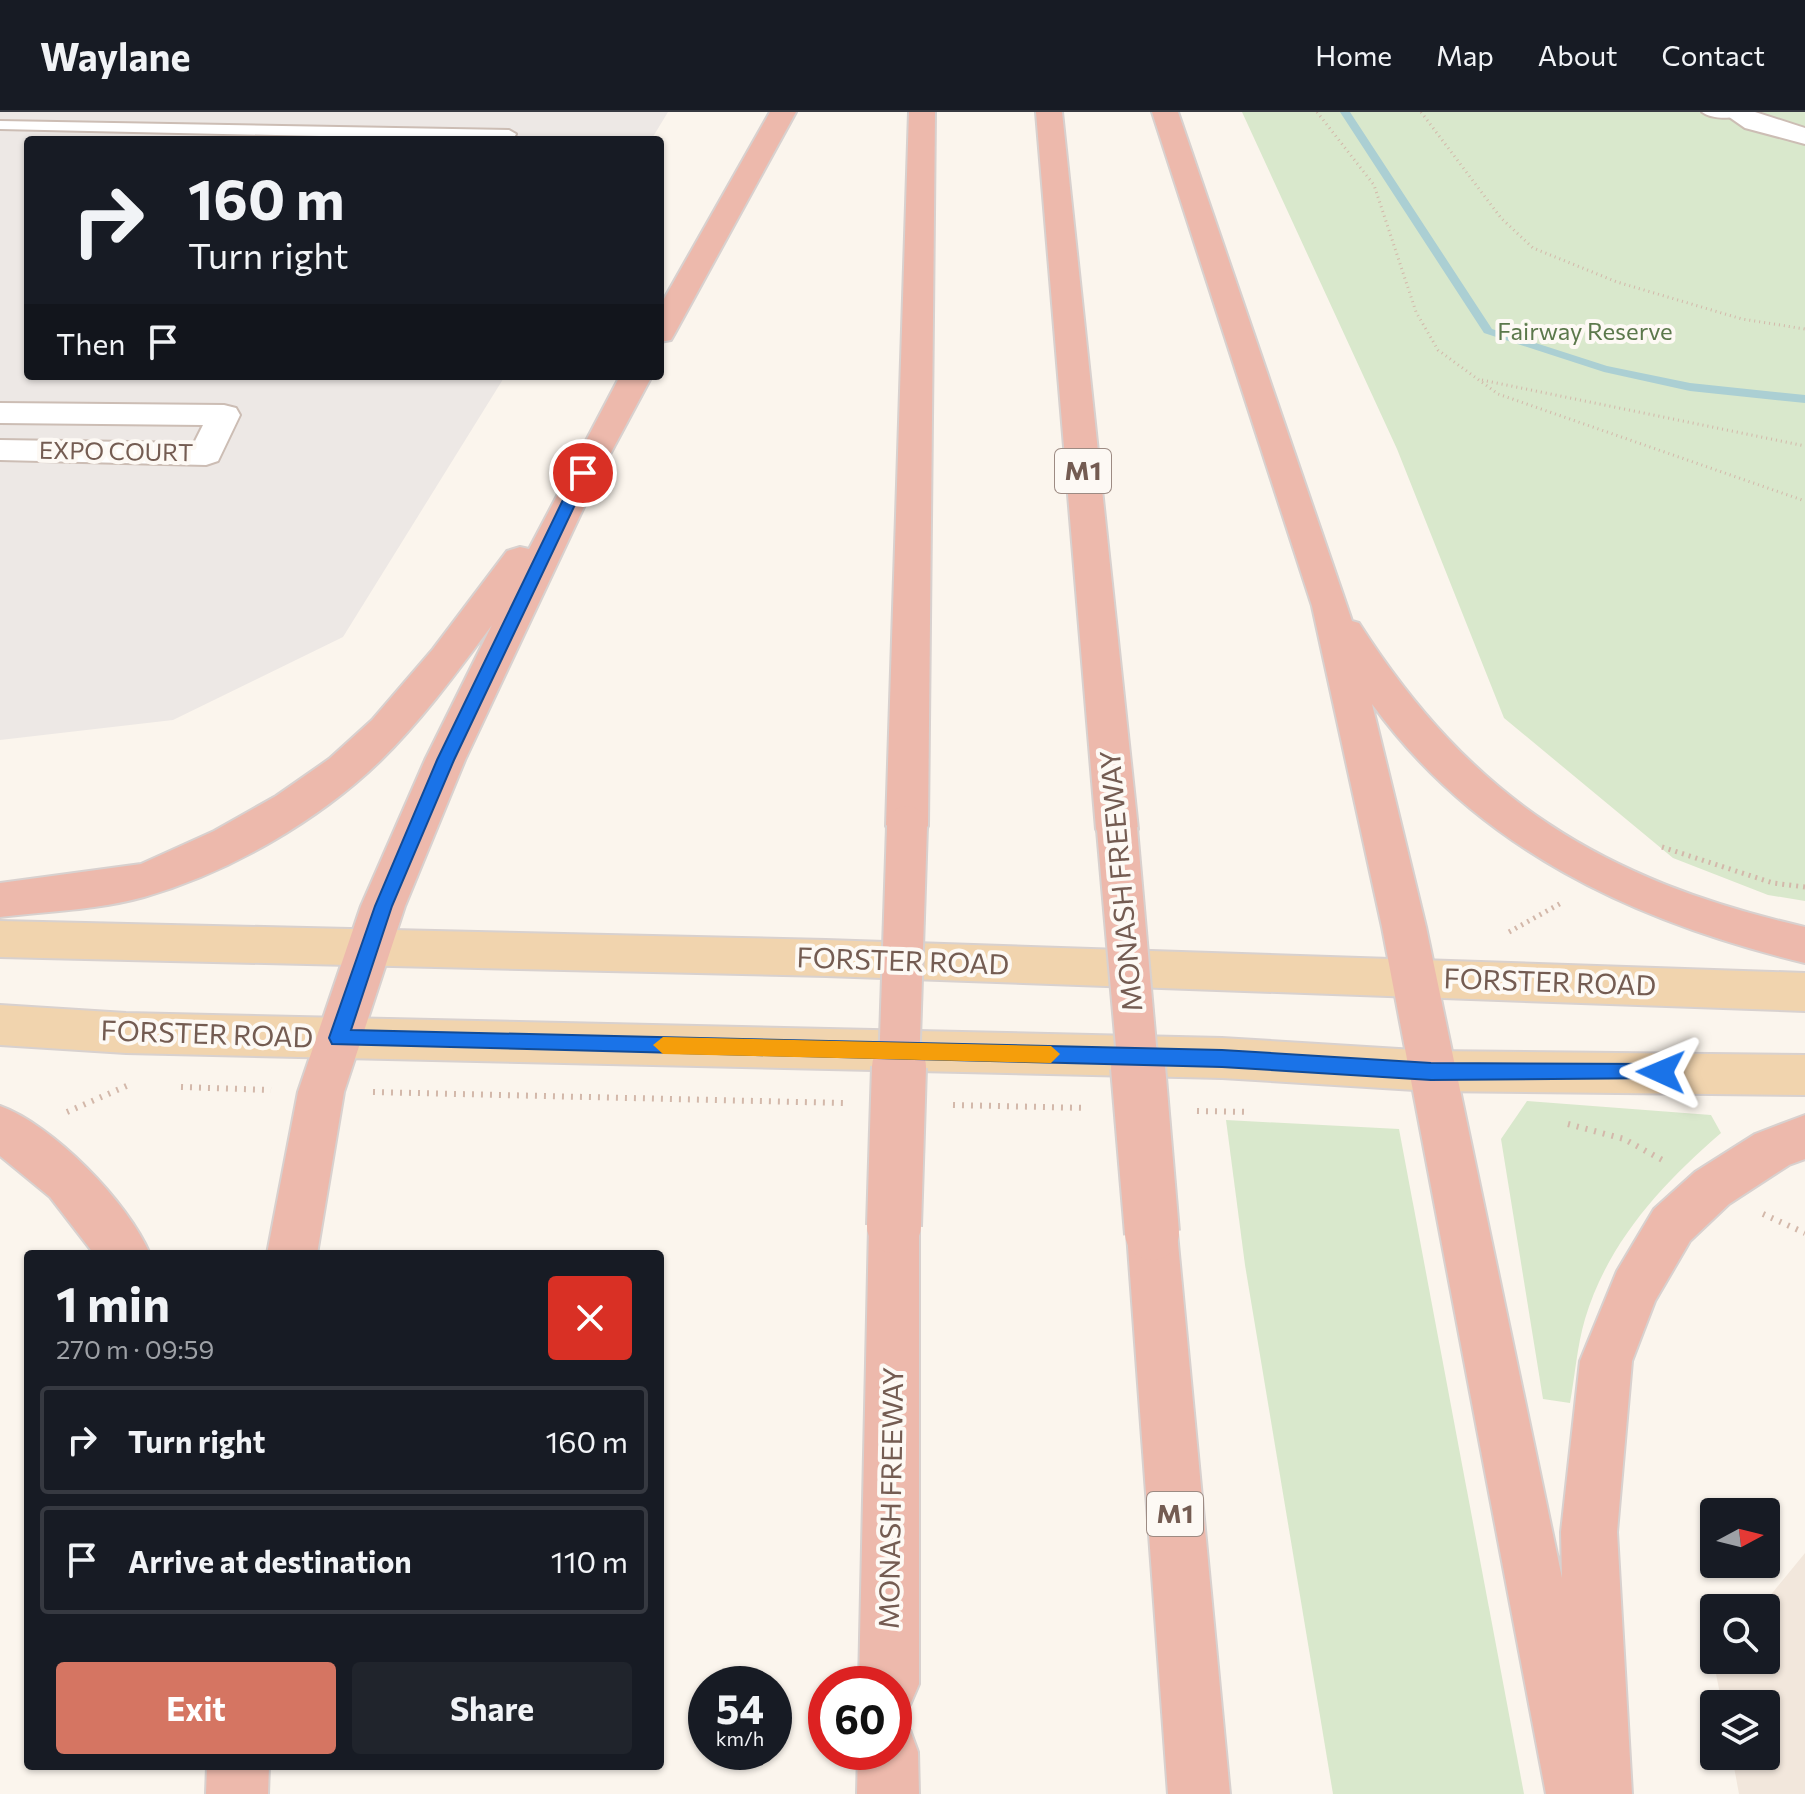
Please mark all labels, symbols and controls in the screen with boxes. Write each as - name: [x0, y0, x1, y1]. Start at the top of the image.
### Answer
- text: Waylane: [40, 32, 190, 79]
- text: Home: [1315, 38, 1392, 72]
- text: Map: [1436, 38, 1494, 72]
- text: About: [1538, 38, 1618, 72]
- text: Contact: [1662, 38, 1765, 72]
- text: 160 m: [188, 163, 345, 232]
- icon: right: [56, 168, 160, 272]
- text: Turn right: [188, 232, 349, 276]
- park label: Fairway Reserve: [1497, 316, 1673, 345]
- icon: arrive: [141, 320, 185, 364]
- text: Then: [56, 324, 125, 361]
- street label: EXPO COURT: [39, 435, 193, 466]
- pin: [549, 439, 617, 507]
- road number: M1: [1055, 449, 1111, 493]
- icon: arrive: [561, 451, 605, 495]
- street label: MONASH FREEWAY: [1092, 749, 1148, 1013]
- street label: FORSTER ROAD: [796, 939, 1010, 981]
- street label: FORSTER ROAD: [1443, 960, 1657, 1002]
- street label: FORSTER ROAD: [100, 1012, 314, 1054]
- position arrow: [1619, 1030, 1703, 1114]
- text: 1 min: [56, 1273, 170, 1332]
- button: close: [548, 1276, 632, 1360]
- text: 270 m · 09:59: [56, 1333, 214, 1364]
- street label: MONASH FREEWAY: [871, 1367, 909, 1629]
- icon: right: [60, 1418, 104, 1462]
- text: Turn right: [128, 1422, 265, 1459]
- text: 160 m: [545, 1422, 628, 1459]
- road number: M1: [1147, 1492, 1203, 1536]
- north arrow: [1700, 1498, 1780, 1578]
- map controls: [1700, 1498, 1780, 1770]
- icon: arrive: [60, 1538, 104, 1582]
- text: Arrive at destination: [128, 1542, 412, 1579]
- text: 110 m: [551, 1542, 628, 1579]
- button: search: [1700, 1594, 1780, 1674]
- button: Exit: [56, 1662, 336, 1754]
- button: Share: [352, 1662, 632, 1754]
- speed limit sign: 60: [808, 1666, 912, 1770]
- text: 54: [716, 1683, 764, 1732]
- button: layers: [1700, 1690, 1780, 1770]
- text: km/h: [716, 1726, 764, 1750]

